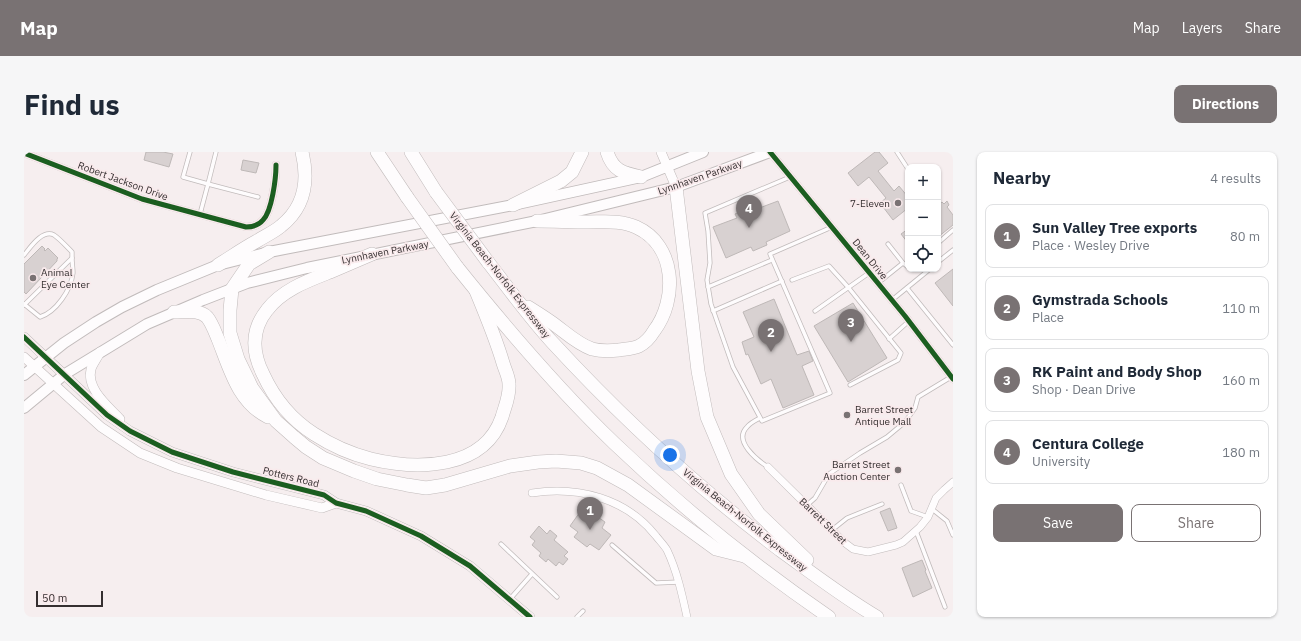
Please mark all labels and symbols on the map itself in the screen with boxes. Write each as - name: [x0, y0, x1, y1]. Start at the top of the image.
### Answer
- street label: Lynnhaven Parkway: [656, 156, 744, 198]
- street label: Robert Jackson Drive: [76, 159, 170, 204]
- pin: 4: [736, 195, 762, 228]
- place label: 7-Eleven: [850, 197, 890, 210]
- marker: 7-Eleven: [893, 198, 903, 208]
- street label: Virginia Beach-Norfolk Expressway: [447, 209, 553, 341]
- street label: Dean Drive: [850, 236, 891, 282]
- street label: Lynnhaven Parkway: [340, 237, 430, 267]
- place label: Animal Eye Center: [41, 266, 90, 291]
- marker: Animal Eye Center: [28, 273, 38, 283]
- pin: 3: [838, 309, 864, 342]
- pin: 2: [758, 319, 784, 352]
- place label: Barret Street Antique Mall: [855, 403, 913, 428]
- marker: Barret Street Antique Mall: [842, 410, 852, 420]
- your location: [660, 445, 680, 465]
- place label: Barret Street Auction Center: [823, 458, 890, 483]
- street label: Potters Road: [261, 464, 321, 490]
- marker: Barret Street Auction Center: [893, 465, 903, 475]
- street label: Virginia Beach-Norfolk Expressway: [680, 466, 810, 574]
- street label: Barrett Street: [796, 495, 850, 547]
- pin: 1: [577, 497, 603, 530]
- scale bar: [36, 589, 103, 608]

